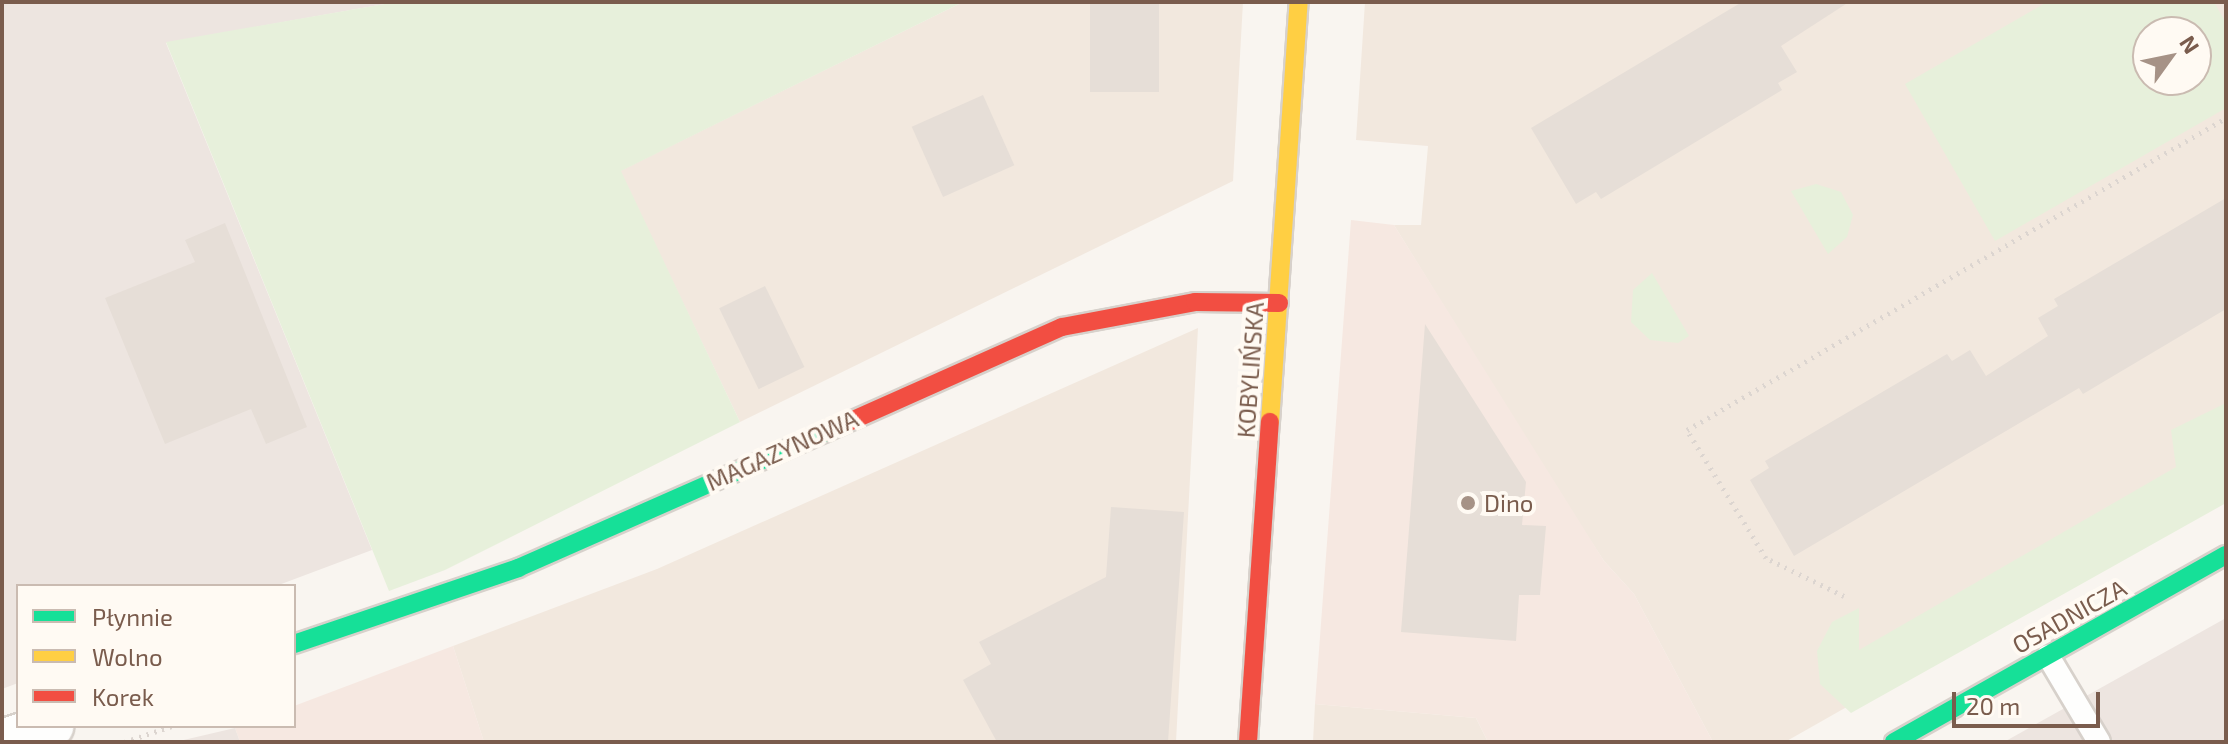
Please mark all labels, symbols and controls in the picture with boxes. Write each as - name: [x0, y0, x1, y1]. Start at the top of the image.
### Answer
- north arrow: [2132, 16, 2212, 96]
- text: N: [2175, 30, 2206, 58]
- street label: KOBYLIŃSKA: [1231, 301, 1269, 439]
- street label: MAGAZYNOWA: [702, 404, 862, 496]
- place label: Dino: [1484, 489, 1533, 517]
- marker: Dino: [1459, 494, 1477, 512]
- street label: OSADNICZA: [2007, 573, 2131, 659]
- legend: [16, 584, 296, 728]
- text: Płynnie: [92, 602, 173, 631]
- text: Wolno: [92, 642, 163, 671]
- scale bar: [1956, 676, 2104, 726]
- text: Korek: [92, 682, 154, 711]
- text: 20 m: [1966, 691, 2020, 720]

